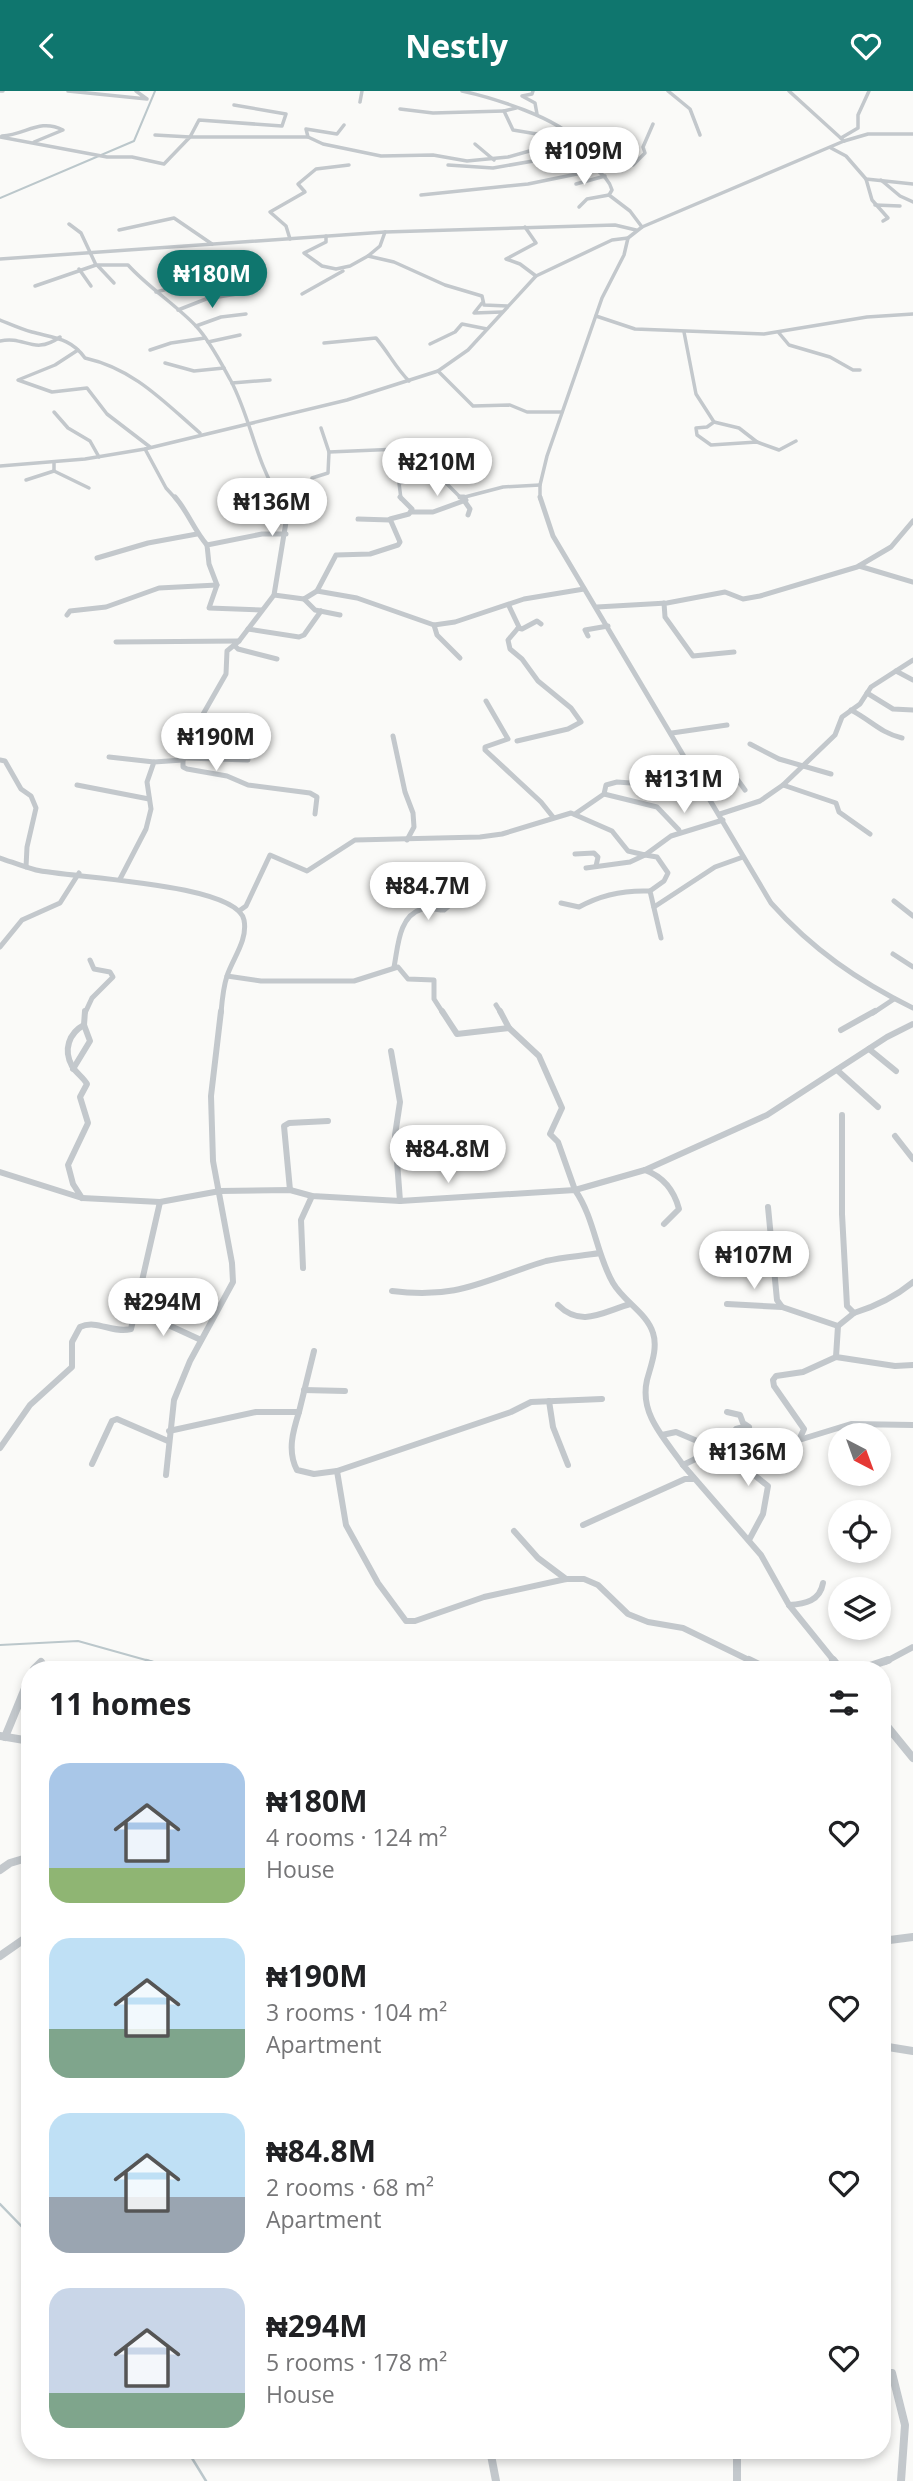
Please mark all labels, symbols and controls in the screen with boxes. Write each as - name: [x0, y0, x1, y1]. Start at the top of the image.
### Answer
- text: Nestly: [405, 24, 508, 67]
- icon: back: [28, 27, 66, 65]
- icon: heart: [847, 27, 885, 65]
- pin: ₦109M: [535, 127, 633, 187]
- text: ₦109M: [545, 134, 623, 166]
- pin: ₦180M: [163, 251, 261, 310]
- text: ₦180M: [173, 257, 251, 289]
- pin: ₦210M: [388, 439, 486, 498]
- text: ₦210M: [398, 445, 476, 477]
- pin: ₦136M: [223, 479, 321, 538]
- text: ₦136M: [233, 485, 311, 517]
- pin: ₦190M: [167, 713, 265, 773]
- text: ₦190M: [177, 720, 255, 752]
- pin: ₦131M: [635, 755, 733, 815]
- text: ₦131M: [645, 762, 723, 794]
- pin: ₦84.7M: [371, 863, 485, 922]
- text: ₦84.7M: [386, 869, 470, 901]
- pin: ₦84.8M: [391, 1125, 505, 1185]
- text: ₦84.8M: [406, 1132, 490, 1164]
- pin: ₦107M: [705, 1231, 803, 1291]
- text: ₦107M: [715, 1238, 793, 1270]
- pin: ₦294M: [114, 1279, 212, 1338]
- text: ₦294M: [124, 1285, 202, 1317]
- north arrow: [828, 1423, 891, 1486]
- map controls: [828, 1423, 891, 1640]
- pin: ₦136M: [699, 1429, 797, 1488]
- text: ₦136M: [709, 1435, 787, 1467]
- button: locate: [828, 1500, 891, 1563]
- button: layers: [828, 1577, 891, 1640]
- text: 11 homes: [49, 1683, 192, 1724]
- icon: filters: [825, 1684, 863, 1722]
- text: ₦180M: [266, 1780, 367, 1821]
- icon: home: [105, 1791, 189, 1875]
- icon: heart: [825, 1814, 863, 1852]
- text: 4 rooms · 124 m²: [266, 1821, 447, 1853]
- text: House: [266, 1853, 335, 1885]
- text: ₦190M: [266, 1955, 367, 1996]
- icon: home: [105, 1966, 189, 2050]
- icon: heart: [825, 1989, 863, 2027]
- text: 3 rooms · 104 m²: [266, 1996, 447, 2028]
- text: Apartment: [266, 2028, 382, 2060]
- text: ₦84.8M: [266, 2130, 376, 2171]
- icon: home: [105, 2141, 189, 2225]
- icon: heart: [825, 2164, 863, 2202]
- text: 2 rooms · 68 m²: [266, 2171, 434, 2203]
- text: Apartment: [266, 2203, 382, 2235]
- text: ₦294M: [266, 2305, 367, 2346]
- icon: home: [105, 2316, 189, 2400]
- icon: heart: [825, 2339, 863, 2377]
- text: 5 rooms · 178 m²: [266, 2346, 447, 2378]
- text: House: [266, 2378, 335, 2410]

